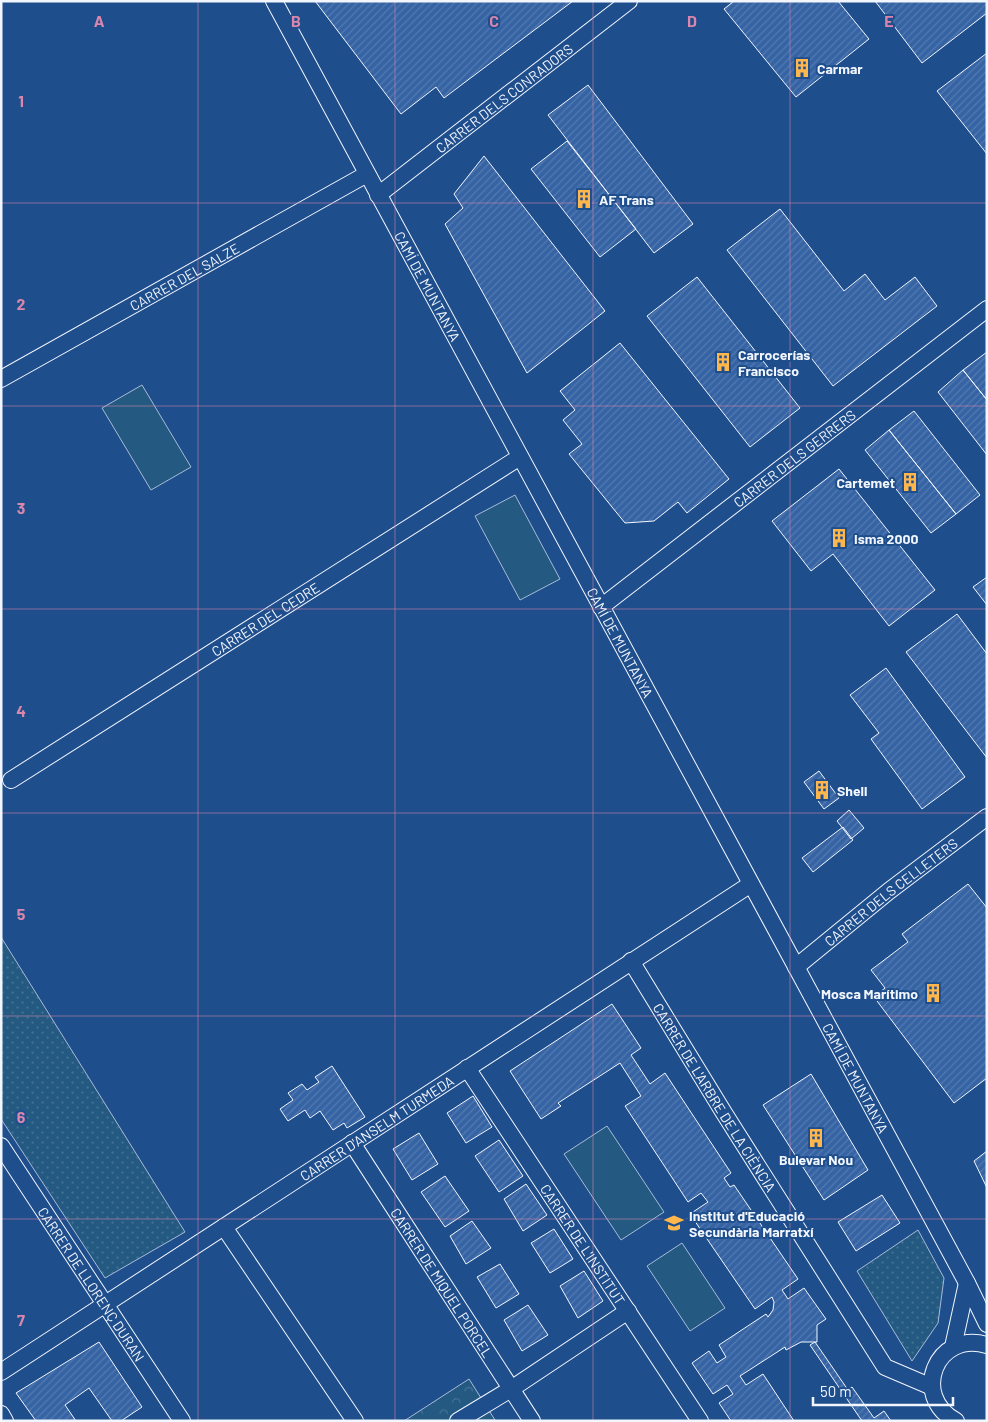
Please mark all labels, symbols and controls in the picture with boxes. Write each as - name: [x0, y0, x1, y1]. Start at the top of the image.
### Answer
- text: A: [94, 11, 105, 30]
- text: B: [291, 11, 301, 30]
- text: C: [489, 11, 499, 30]
- text: D: [687, 11, 697, 30]
- text: E: [884, 11, 894, 30]
- street label: CARRER DELS CONRADORS: [432, 40, 576, 156]
- building icon: Carmar: [791, 57, 813, 79]
- place label: Carmar: [817, 60, 863, 77]
- text: 1: [18, 91, 24, 110]
- building icon: AF Trans: [573, 188, 595, 210]
- place label: AF Trans: [599, 191, 654, 208]
- street label: CAMÍ DE MUNTANYA: [391, 228, 465, 344]
- street label: CARRER DEL SALZE: [127, 239, 242, 314]
- text: 2: [17, 294, 26, 313]
- place label: Carrocerías Francisco: [738, 346, 810, 379]
- building icon: Carrocerías Francisco: [712, 351, 734, 373]
- street label: CARRER DELS GERRERS: [730, 405, 859, 510]
- building icon: Cartemet: [899, 471, 921, 493]
- place label: Cartemet: [836, 474, 895, 491]
- text: 3: [17, 498, 25, 517]
- building icon: Isma 2000: [828, 527, 850, 549]
- place label: Isma 2000: [854, 530, 918, 547]
- street label: CARRER DEL CEDRE: [208, 578, 322, 659]
- street label: CAMÍ DE MUNTANYA: [584, 584, 657, 701]
- text: 4: [16, 701, 26, 720]
- building icon: Shell: [811, 779, 833, 801]
- place label: Shell: [837, 782, 867, 799]
- street label: CARRER DELS CELLETERS: [821, 834, 961, 949]
- text: 5: [17, 904, 26, 923]
- building icon: Mosca Marítimo: [922, 982, 944, 1004]
- place label: Mosca Marítimo: [821, 985, 918, 1002]
- street label: CARRER DE L'ARBRE DE LA CIÈNCIA: [650, 1000, 780, 1195]
- street label: CAMÍ DE MUNTANYA: [819, 1020, 893, 1136]
- street label: CARRER D'ANSELM TURMEDA: [296, 1071, 457, 1184]
- text: 6: [17, 1107, 26, 1126]
- building icon: Bulevar Nou: [805, 1127, 827, 1149]
- place label: Bulevar Nou: [779, 1151, 853, 1168]
- street label: CARRER DE L'INSTITUT: [537, 1181, 629, 1308]
- street label: CARRER DE LLORENÇ DURAN: [35, 1203, 149, 1364]
- street label: CARRER DE MIQUEL PORCEL: [388, 1204, 497, 1360]
- place label: Institut d'Educació Secundària Marratxí: [689, 1207, 814, 1240]
- school or university icon: Institut d'Educació Secundària Marratxí: [663, 1212, 685, 1234]
- text: 7: [17, 1310, 25, 1329]
- scale bar: [813, 1374, 953, 1406]
- text: 50 m: [820, 1382, 852, 1400]

